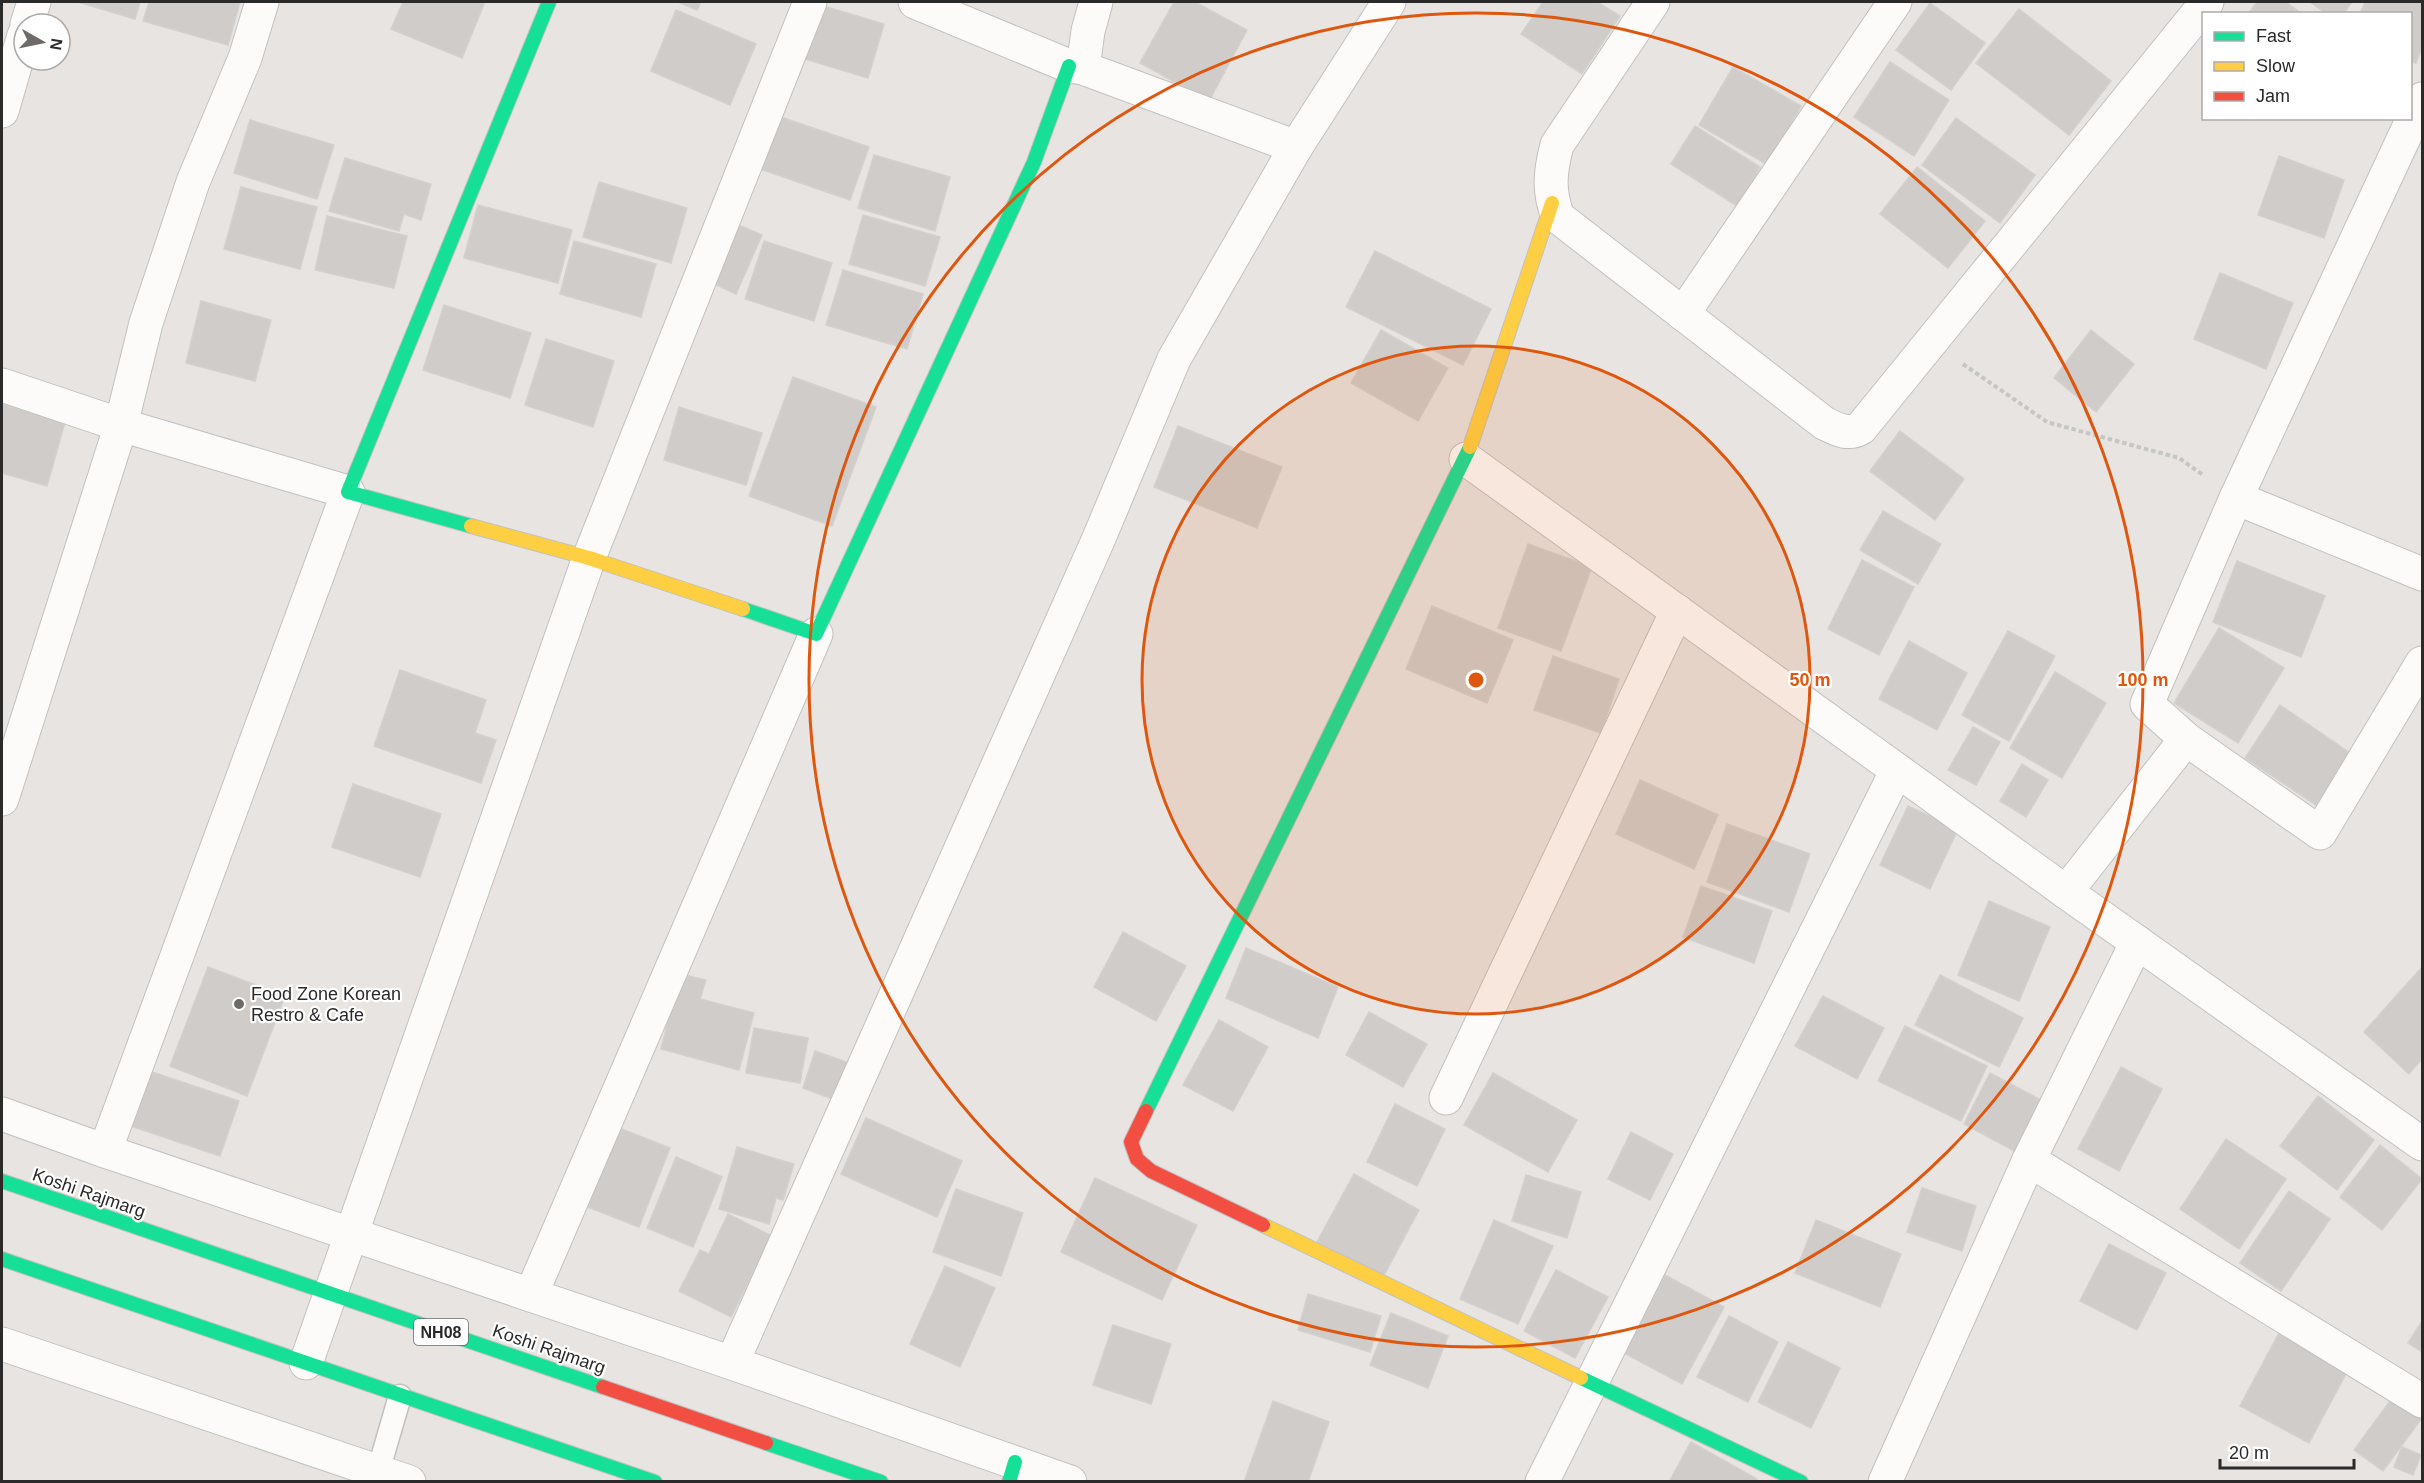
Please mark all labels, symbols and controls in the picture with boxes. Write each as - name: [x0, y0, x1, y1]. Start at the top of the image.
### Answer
- north arrow: [12, 12, 72, 72]
- legend: [2202, 12, 2412, 120]
- text: Fast: [2256, 26, 2291, 46]
- text: N: [47, 37, 66, 51]
- text: Slow: [2256, 56, 2296, 76]
- text: Jam: [2256, 86, 2290, 106]
- centre of rings: [1466, 670, 1486, 690]
- text: 50 m: [1789, 670, 1831, 690]
- text: 100 m: [2117, 670, 2169, 690]
- place label: Food Zone Korean Restro & Cafe: [251, 984, 401, 1025]
- marker: Food Zone Korean Restro & Cafe: [232, 997, 246, 1011]
- street label: Koshi Rajmarg: [30, 1164, 148, 1222]
- road number: NH08: [414, 1319, 468, 1345]
- street label: Koshi Rajmarg: [490, 1320, 608, 1378]
- scale bar: [2220, 1432, 2354, 1470]
- text: 20 m: [2229, 1443, 2269, 1463]

